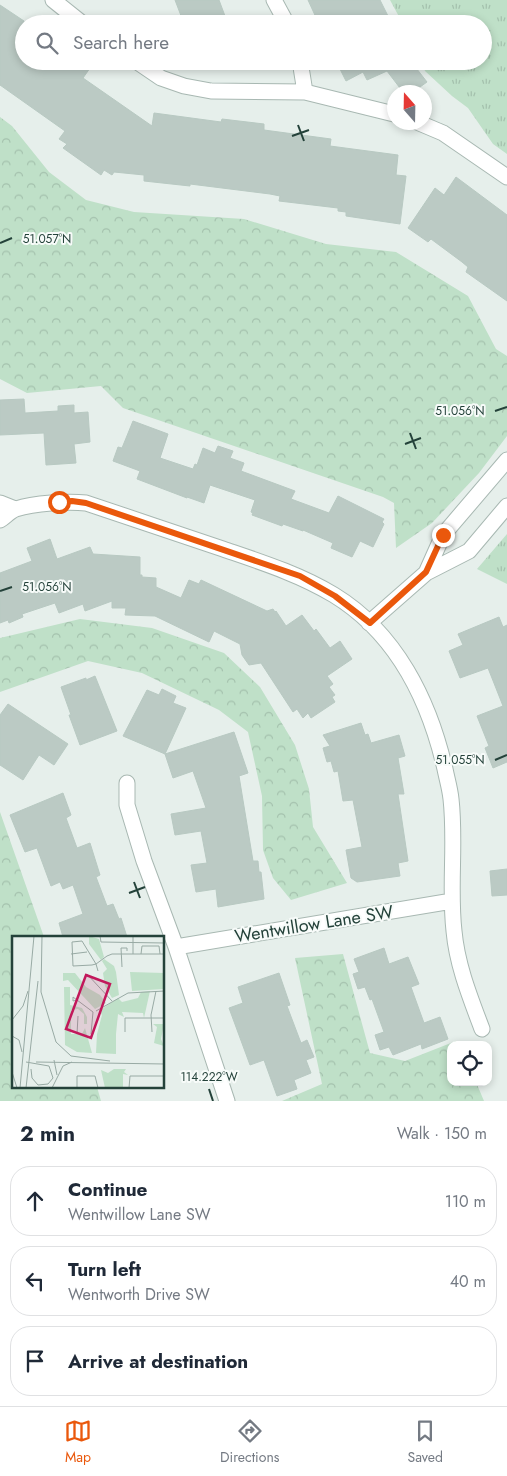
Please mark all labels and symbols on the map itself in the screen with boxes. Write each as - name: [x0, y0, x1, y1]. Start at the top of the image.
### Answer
- north arrow: [387, 85, 432, 130]
- text: 51.057°N: [23, 230, 71, 248]
- text: 51.056°N: [435, 402, 485, 420]
- route start: [48, 491, 71, 514]
- route end: [432, 524, 455, 547]
- text: 51.056°N: [22, 578, 72, 596]
- text: 51.055°N: [435, 751, 485, 769]
- street label: Wentwillow Lane SW: [233, 899, 395, 949]
- inset map: [12, 936, 165, 1088]
- text: 114.222°W: [180, 1068, 238, 1086]

